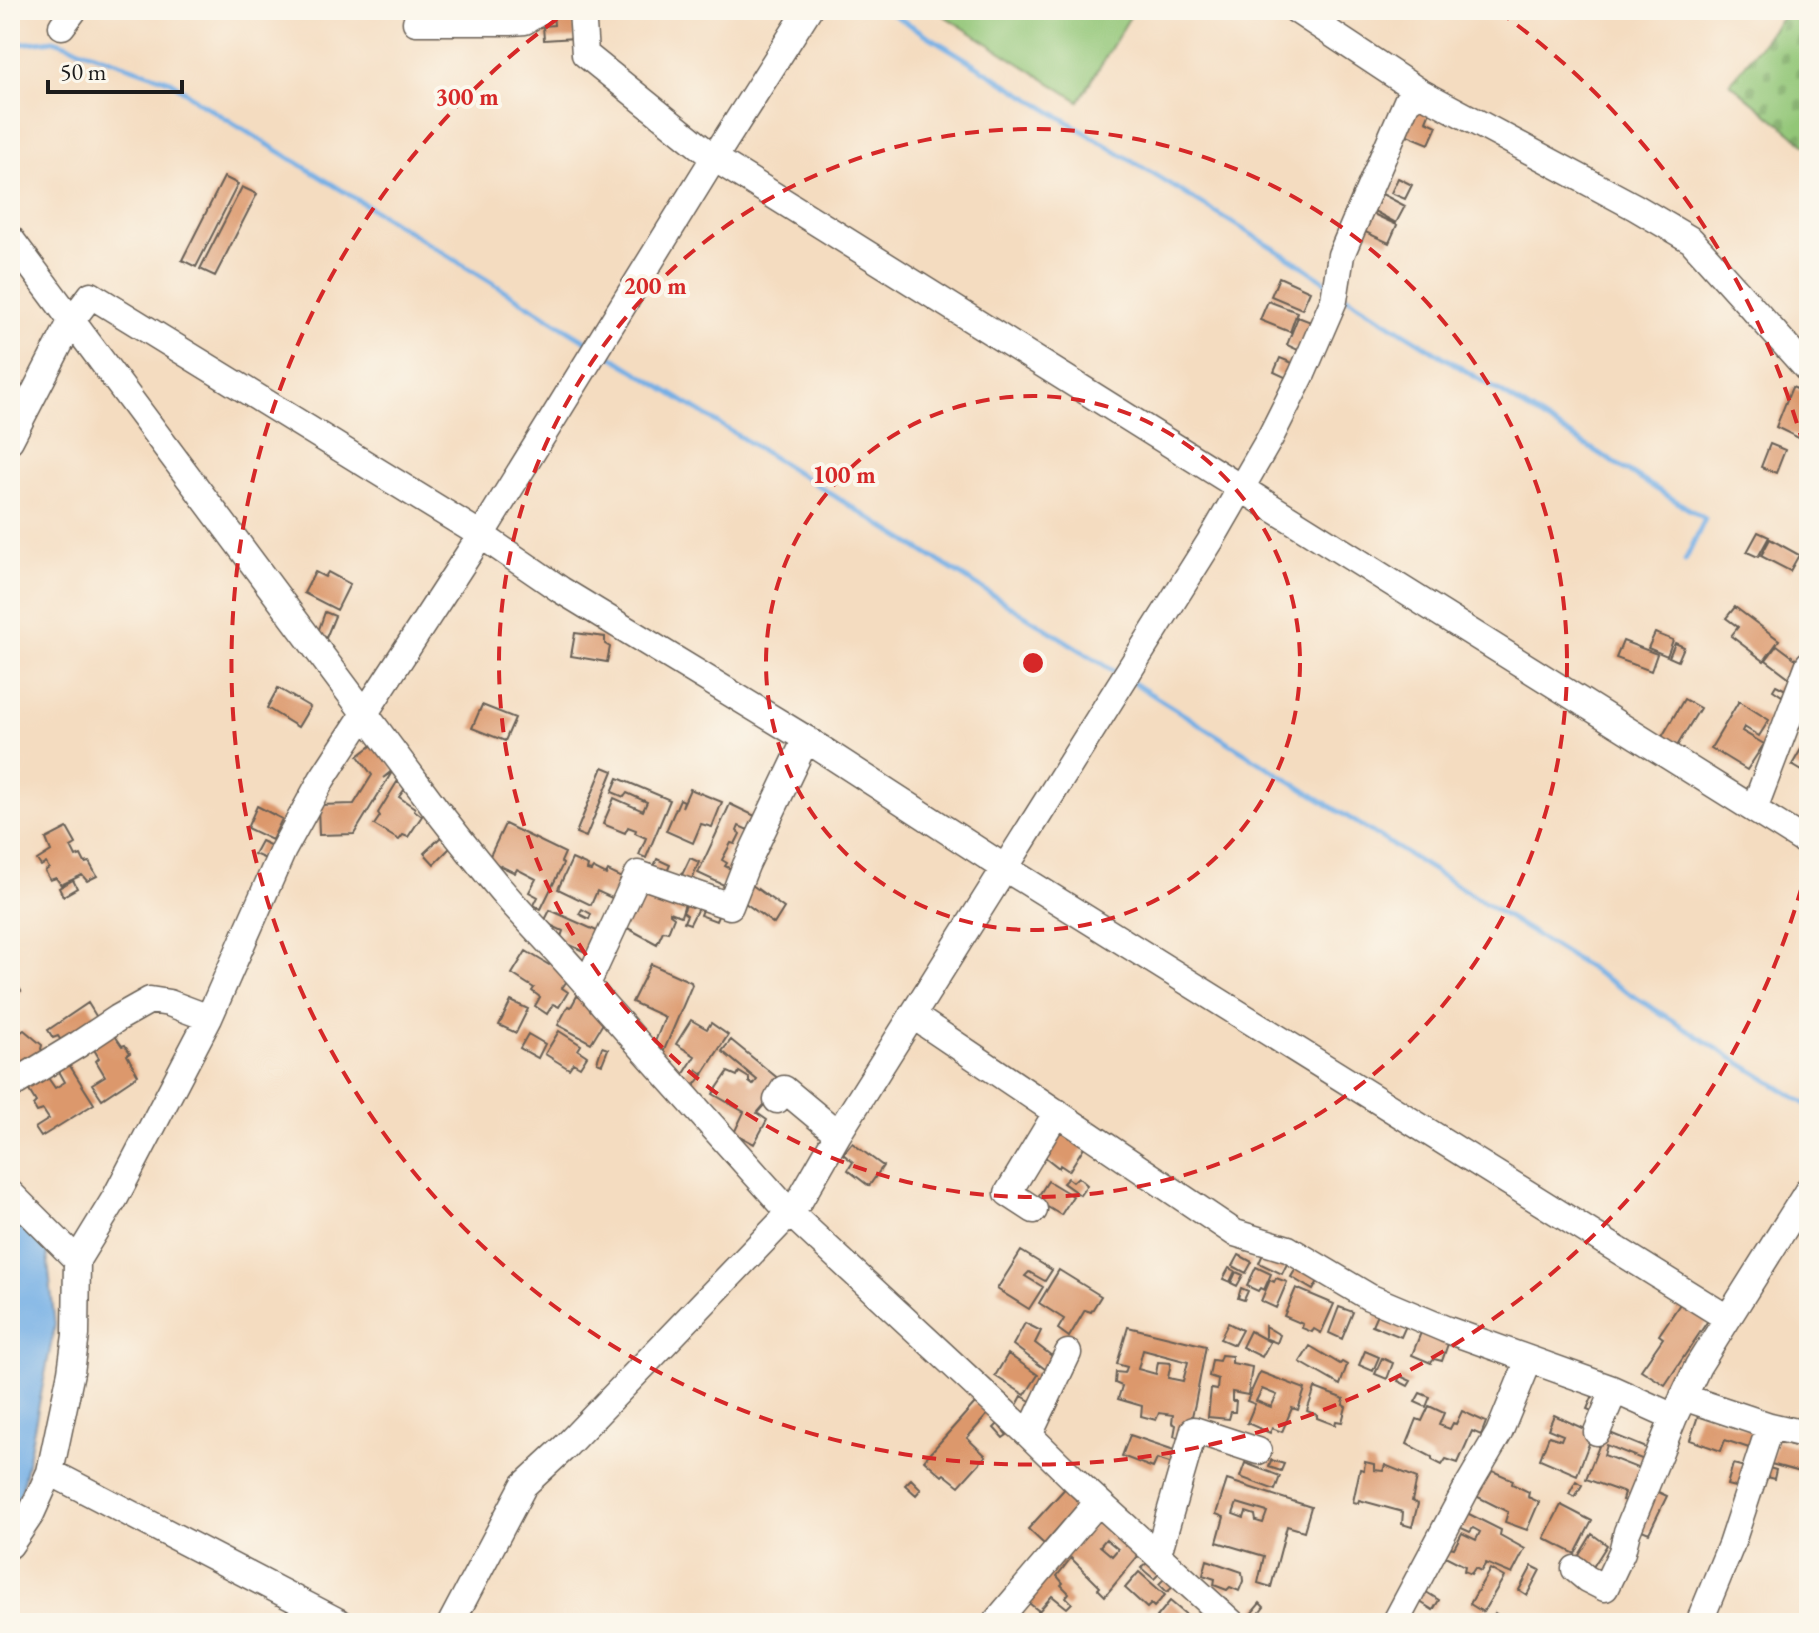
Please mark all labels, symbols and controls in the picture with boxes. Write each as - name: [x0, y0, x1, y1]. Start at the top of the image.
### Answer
- scale bar: [48, 44, 182, 94]
- text: 50 m: [60, 56, 107, 87]
- text: 300 m: [435, 81, 499, 112]
- text: 200 m: [623, 270, 687, 301]
- text: 100 m: [812, 459, 876, 490]
- centre of rings: [1019, 649, 1047, 677]

